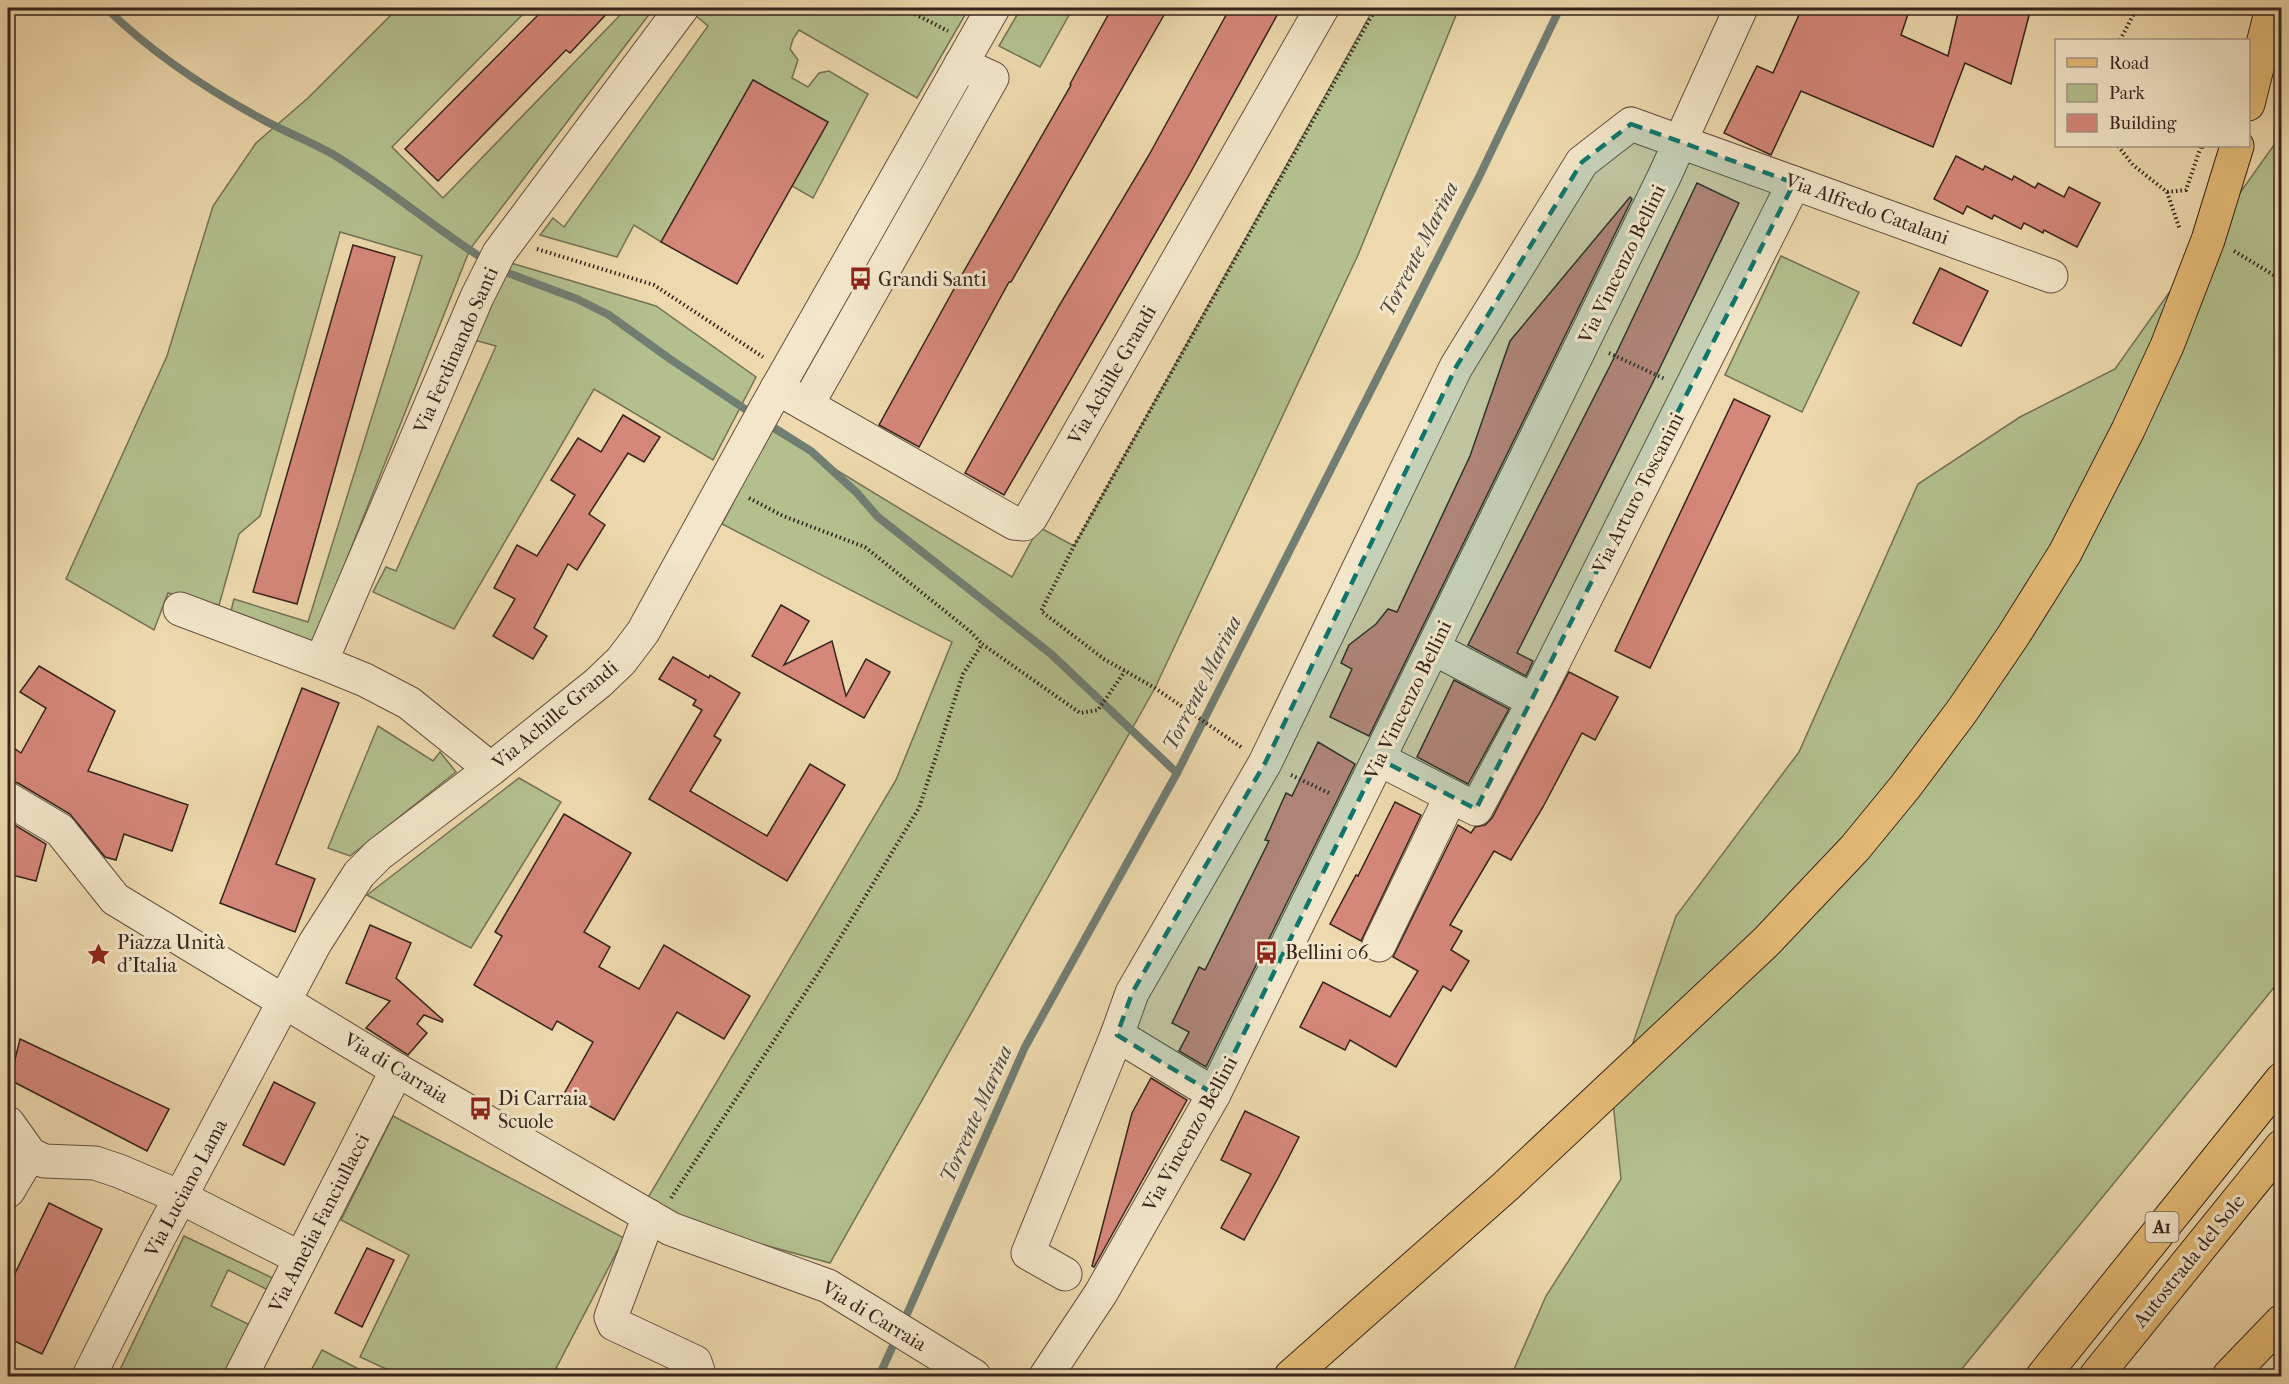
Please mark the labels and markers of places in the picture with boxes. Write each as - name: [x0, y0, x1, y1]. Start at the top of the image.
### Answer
- bus stop icon: Grandi Santi: [847, 266, 873, 292]
- place label: Grandi Santi: [878, 268, 987, 291]
- place label: Piazza Unità d'Italia: [117, 931, 226, 977]
- bus stop icon: Bellini 06: [1254, 939, 1280, 965]
- place icon: Piazza Unità d'Italia: [86, 941, 112, 967]
- place label: Bellini 06: [1285, 941, 1369, 964]
- place label: Di Carraia Scuole: [498, 1087, 588, 1133]
- bus stop icon: Di Carraia Scuole: [467, 1096, 493, 1122]

